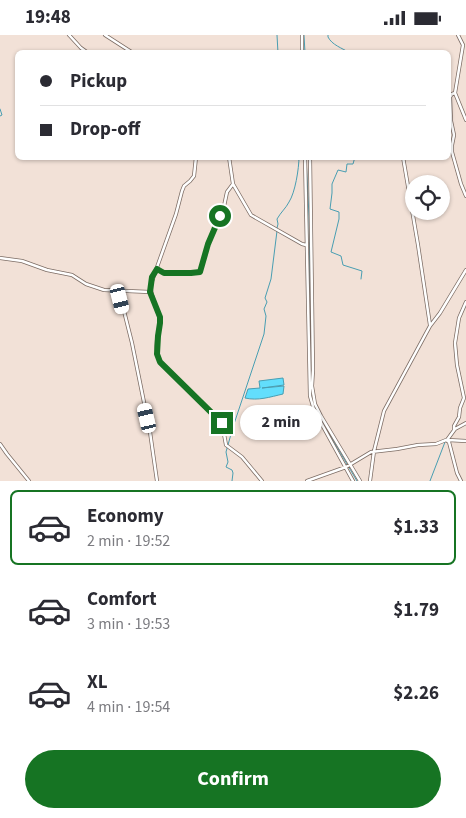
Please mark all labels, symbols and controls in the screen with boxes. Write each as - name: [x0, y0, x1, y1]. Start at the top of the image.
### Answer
- text: 19:48: [25, 4, 71, 31]
- text: Pickup: [70, 68, 127, 95]
- text: Drop-off: [70, 116, 140, 143]
- map controls: [405, 175, 450, 220]
- button: locate: [405, 175, 450, 220]
- route start: [209, 205, 231, 227]
- car: [109, 283, 130, 315]
- car: [136, 402, 157, 434]
- callout: 2 min: [240, 405, 322, 441]
- text: 2 min: [262, 411, 300, 433]
- route end: [211, 412, 233, 434]
- text: Economy: [87, 503, 164, 530]
- icon: car: [27, 505, 72, 550]
- text: $1.33: [393, 514, 439, 541]
- text: 2 min · 19:52: [87, 530, 170, 552]
- text: Comfort: [87, 586, 157, 613]
- icon: car: [27, 588, 72, 633]
- text: $1.79: [393, 597, 439, 624]
- text: 3 min · 19:53: [87, 613, 170, 635]
- text: XL: [87, 669, 108, 696]
- icon: car: [27, 671, 72, 716]
- text: $2.26: [393, 680, 439, 707]
- text: 4 min · 19:54: [87, 696, 170, 718]
- button: Confirm: [25, 750, 441, 808]

